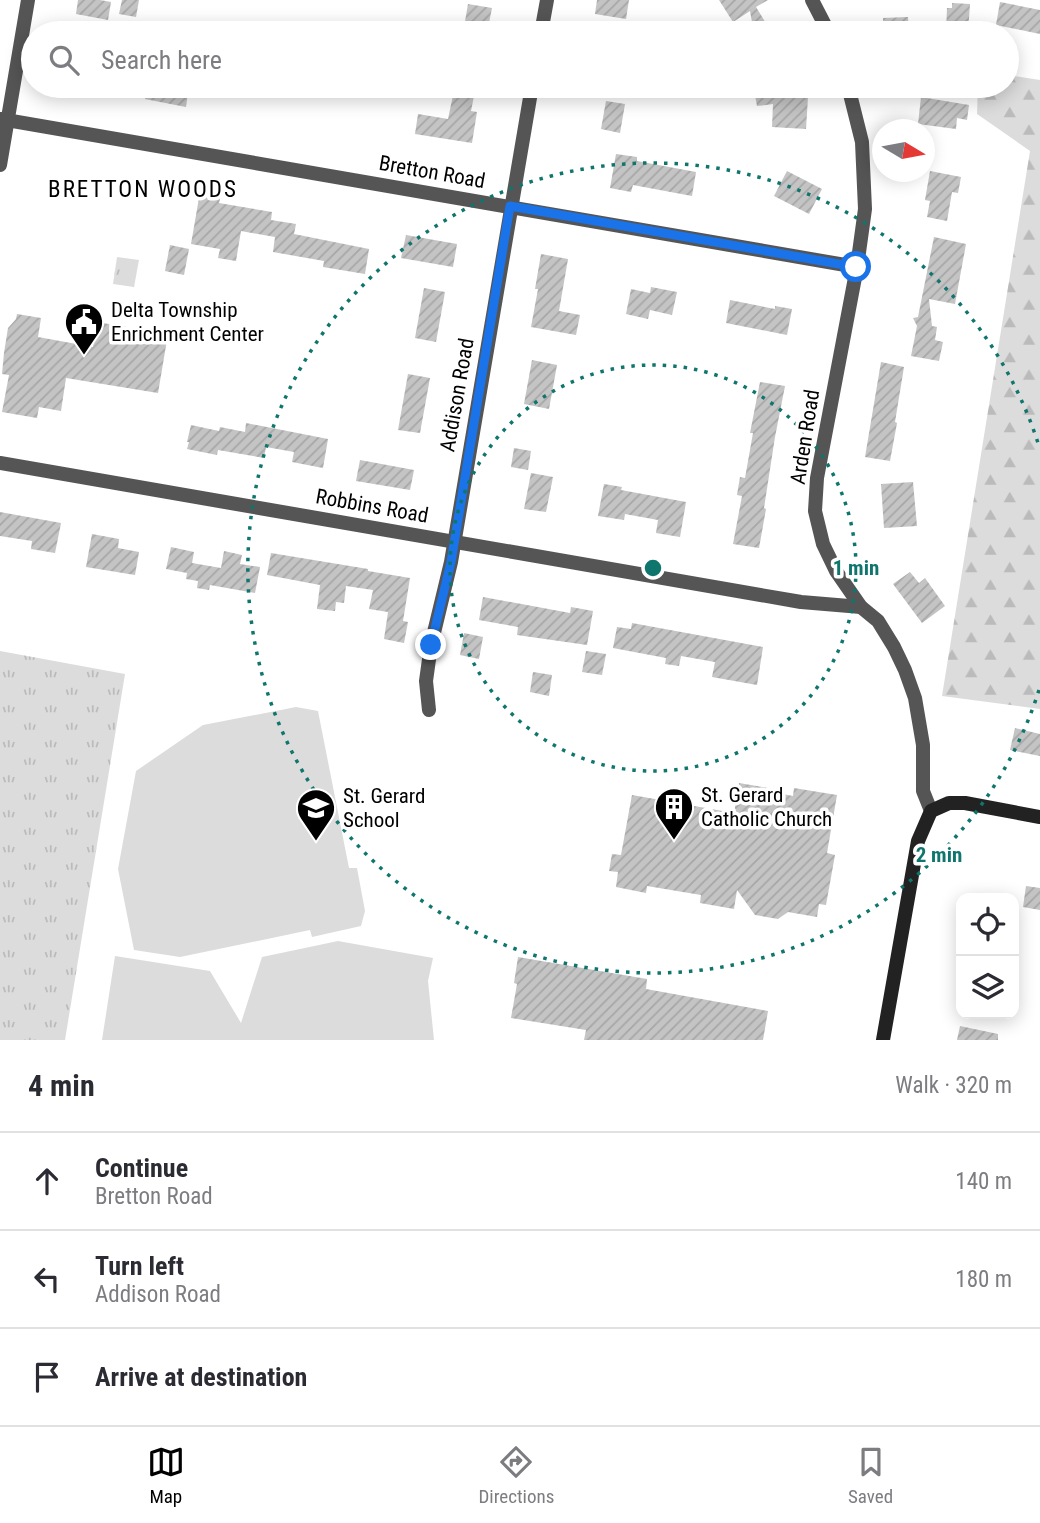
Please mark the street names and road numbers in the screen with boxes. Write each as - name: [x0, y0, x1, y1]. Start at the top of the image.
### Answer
- street label: Bretton Road: [377, 151, 487, 193]
- street label: Addison Road: [435, 336, 479, 454]
- street label: Arden Road: [786, 388, 824, 486]
- street label: Robbins Road: [314, 484, 430, 528]

